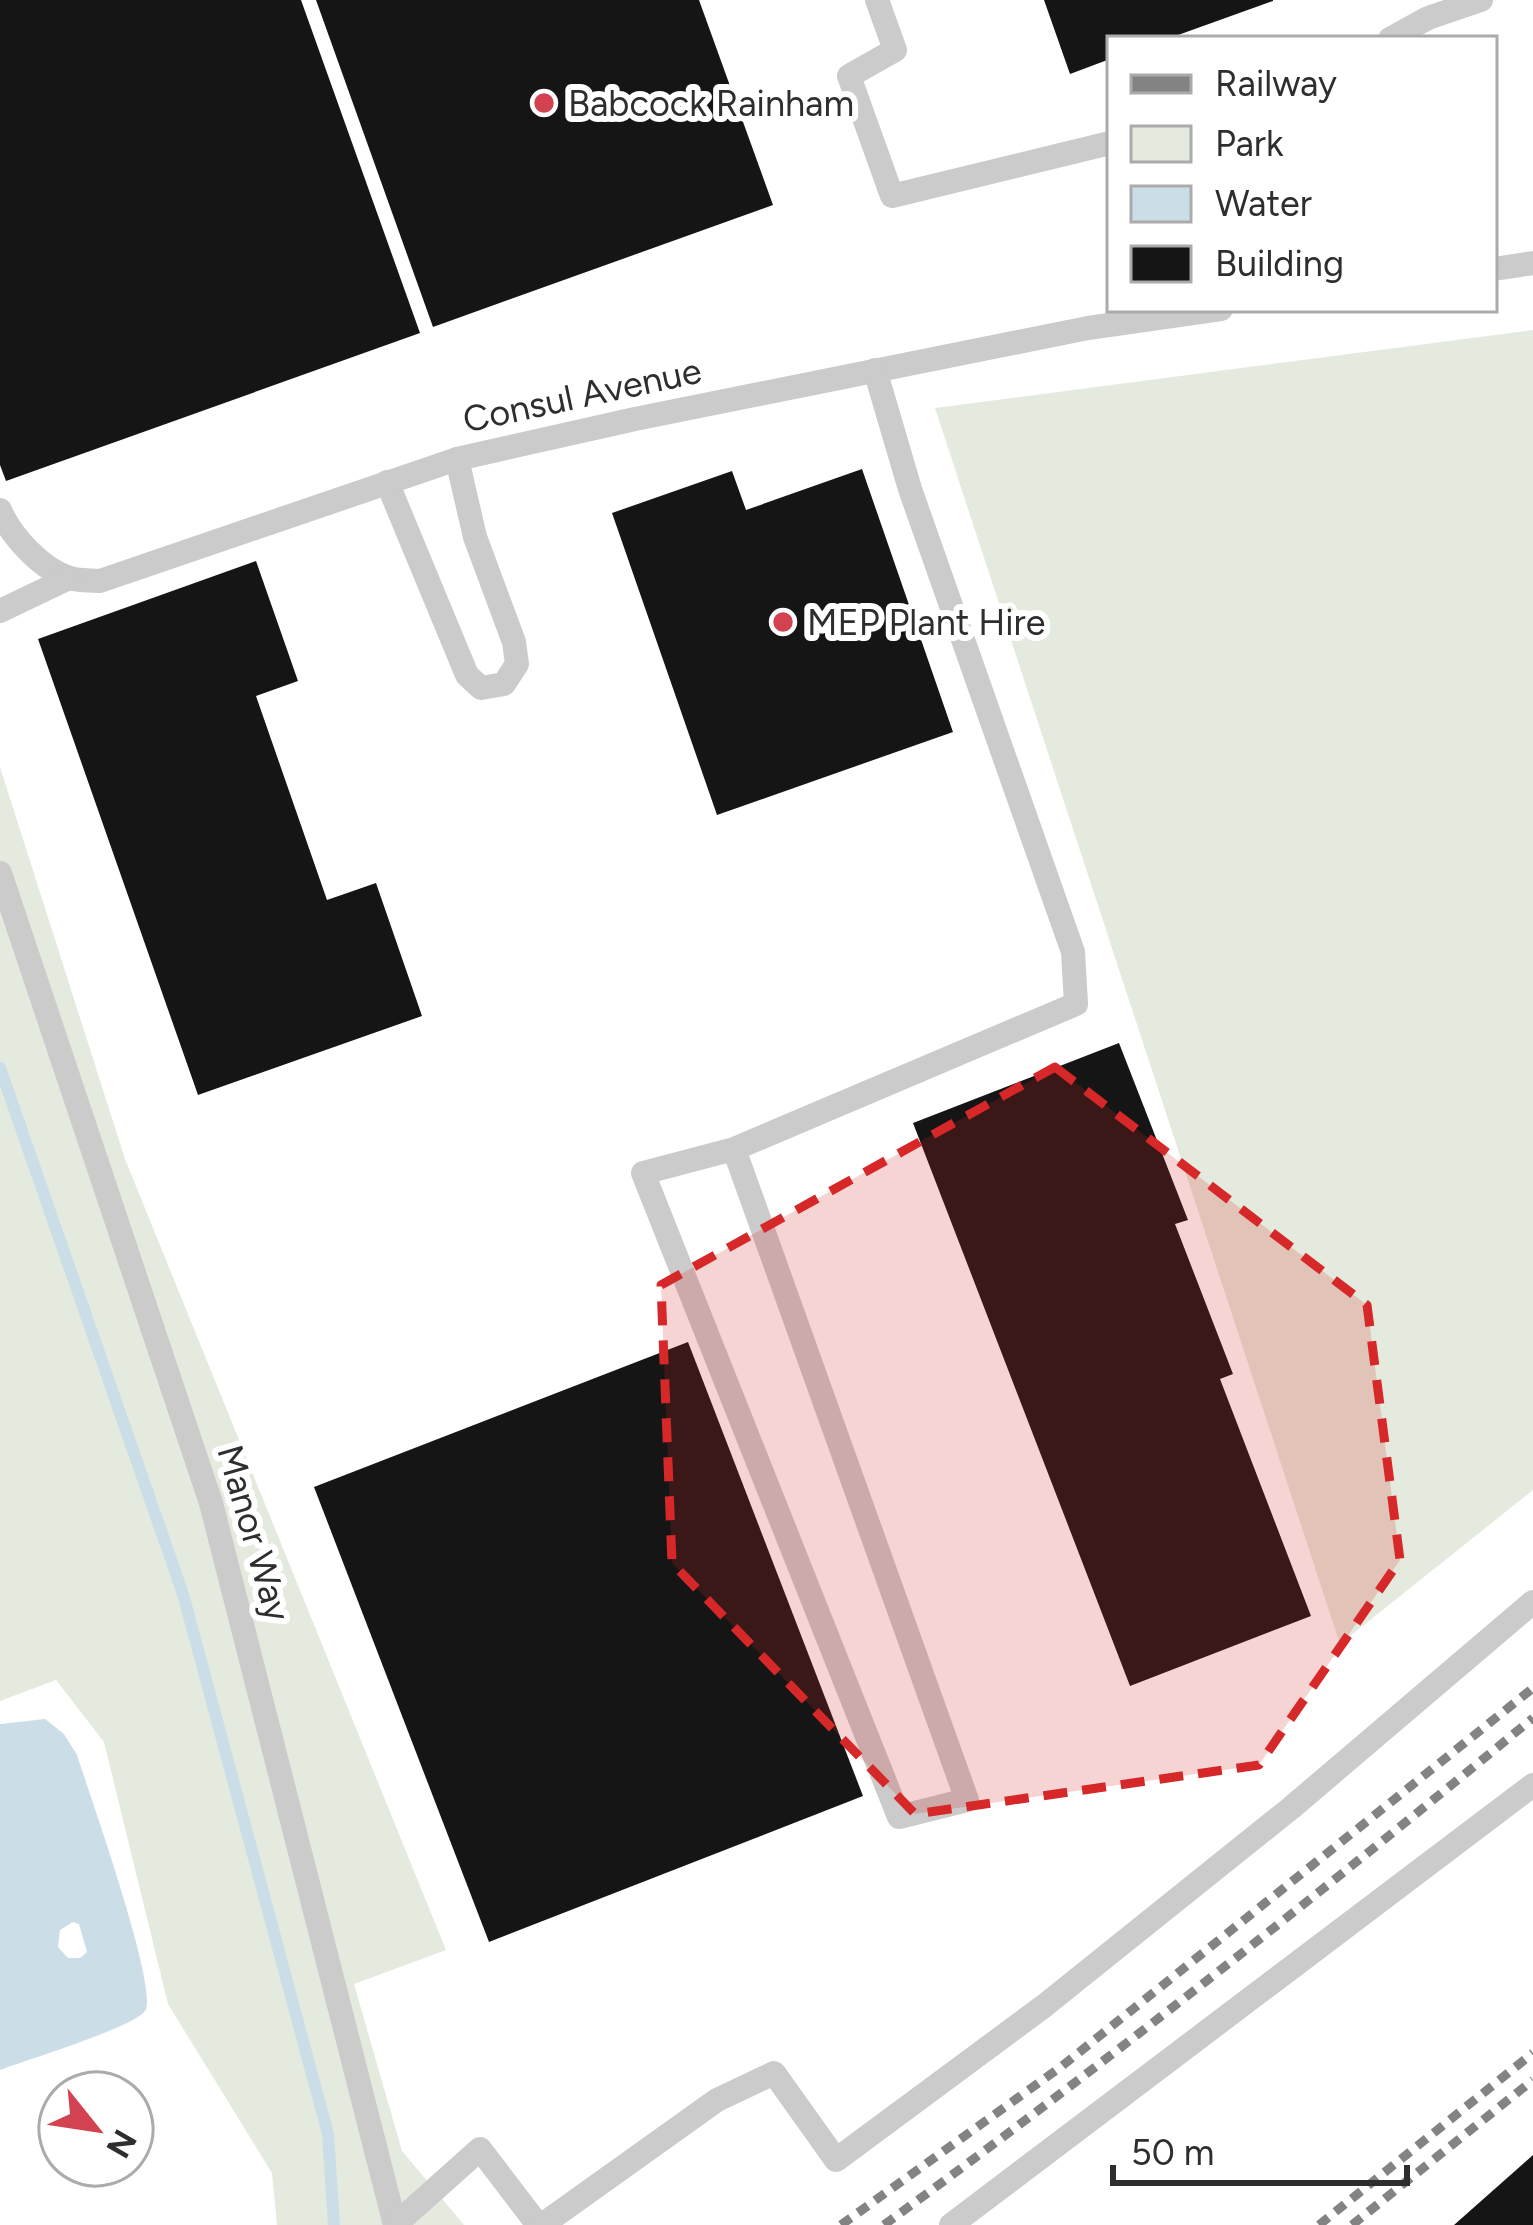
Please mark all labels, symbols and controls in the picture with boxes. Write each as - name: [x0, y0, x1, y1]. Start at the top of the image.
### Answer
- legend: [1107, 36, 1497, 312]
- text: Railway: [1215, 62, 1337, 105]
- place label: Babcock Rainham: [568, 82, 854, 125]
- marker: Babcock Rainham: [531, 90, 557, 116]
- text: Park: [1215, 122, 1284, 165]
- text: Water: [1215, 182, 1312, 225]
- text: Building: [1215, 242, 1344, 285]
- street label: Consul Avenue: [459, 349, 705, 441]
- place label: MEP Plant Hire: [807, 601, 1045, 644]
- marker: MEP Plant Hire: [770, 609, 796, 635]
- street label: Manor Way: [208, 1440, 300, 1626]
- north arrow: [36, 2069, 156, 2189]
- scale bar: [1113, 2111, 1407, 2185]
- text: N: [98, 2123, 145, 2165]
- text: 50 m: [1131, 2131, 1214, 2174]

